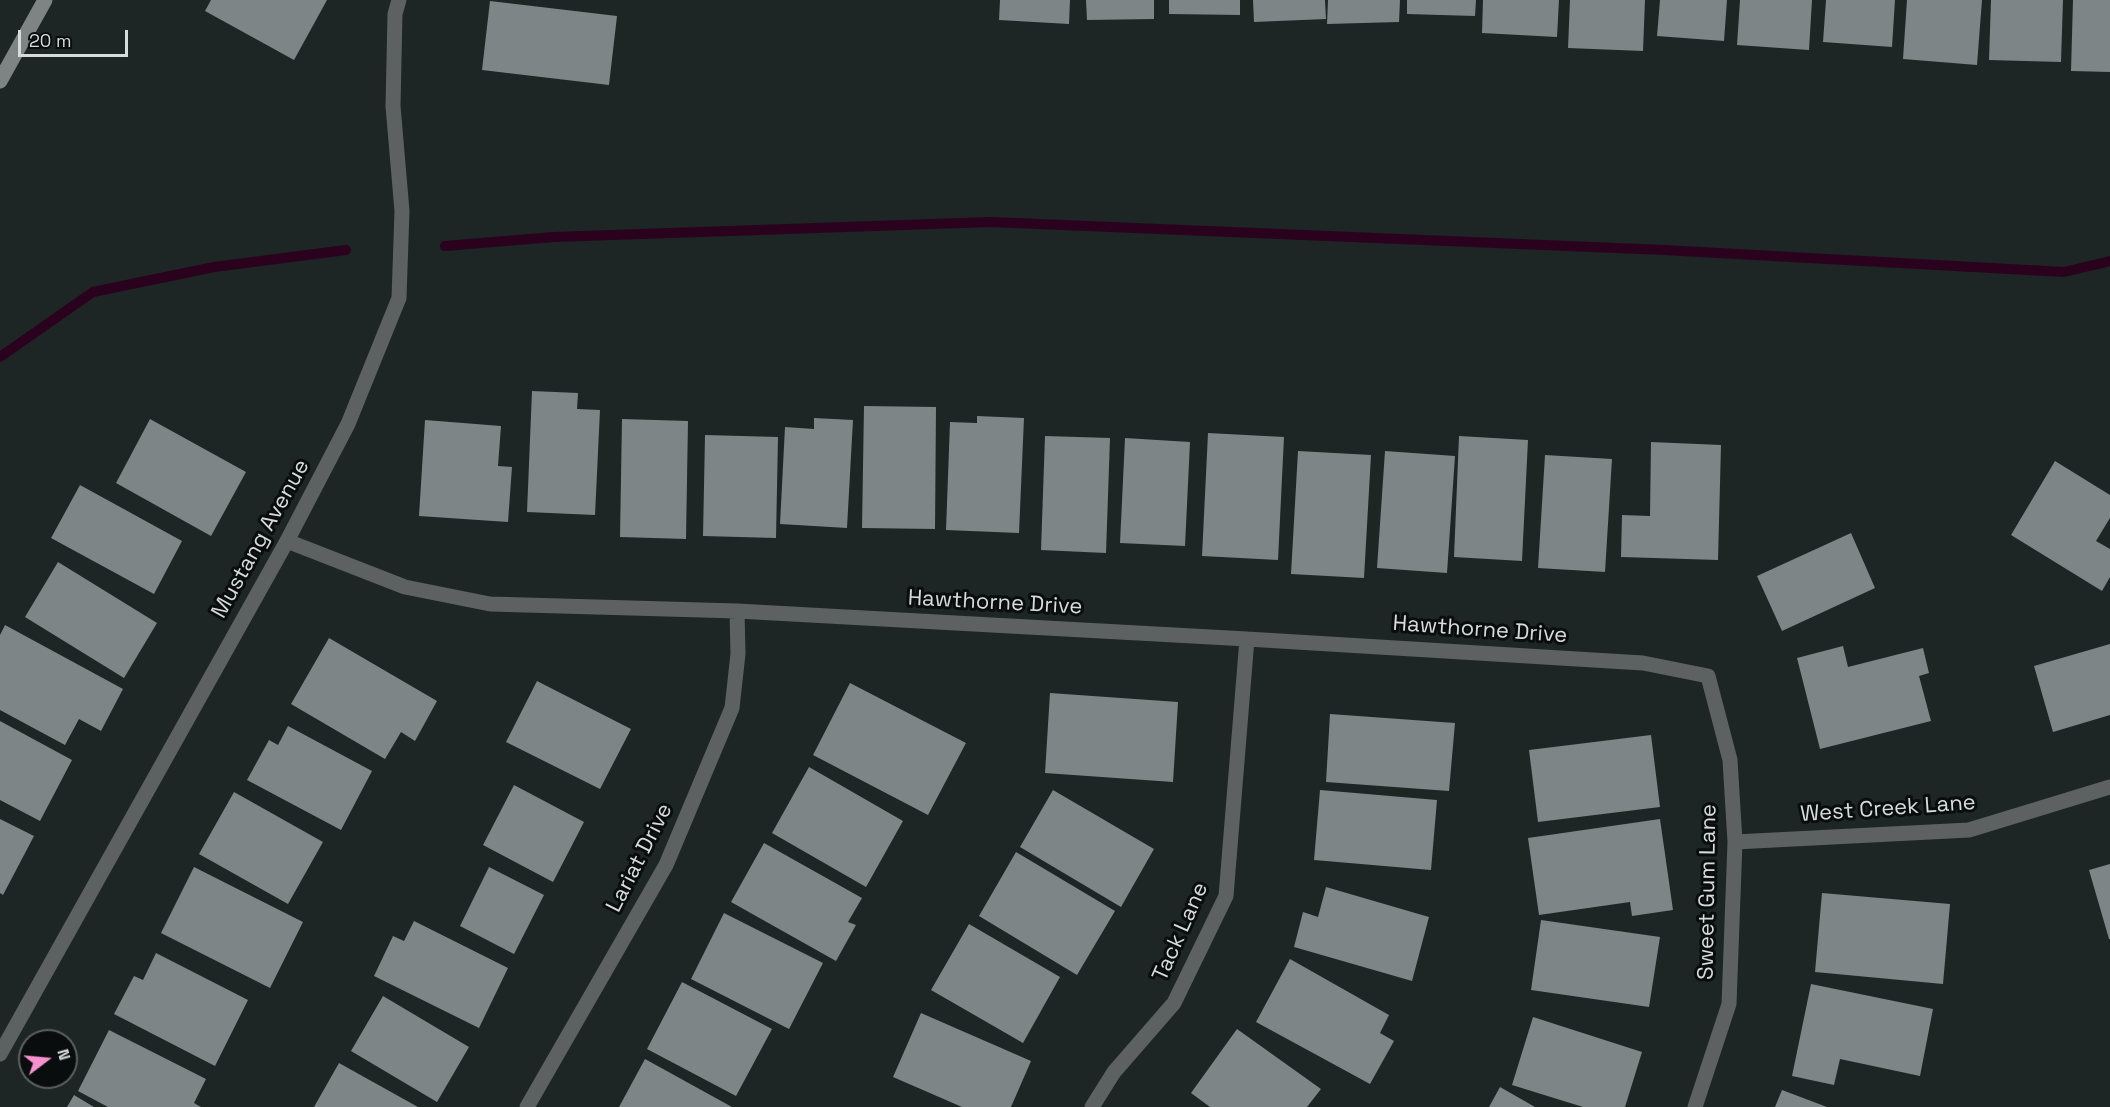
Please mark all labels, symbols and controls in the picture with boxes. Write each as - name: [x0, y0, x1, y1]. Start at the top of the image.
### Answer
- scale bar: [21, 18, 130, 56]
- text: 20 m: [29, 29, 72, 52]
- street label: Mustang Avenue: [206, 455, 316, 623]
- street label: Hawthorne Drive: [907, 585, 1083, 621]
- street label: Hawthorne Drive: [1392, 611, 1568, 649]
- street label: West Creek Lane: [1799, 790, 1977, 828]
- street label: Lariat Drive: [601, 799, 679, 917]
- street label: Sweet Gum Lane: [1693, 804, 1723, 980]
- street label: Tack Lane: [1148, 879, 1214, 985]
- north arrow: [18, 1029, 78, 1089]
- text: N: [52, 1046, 75, 1062]

